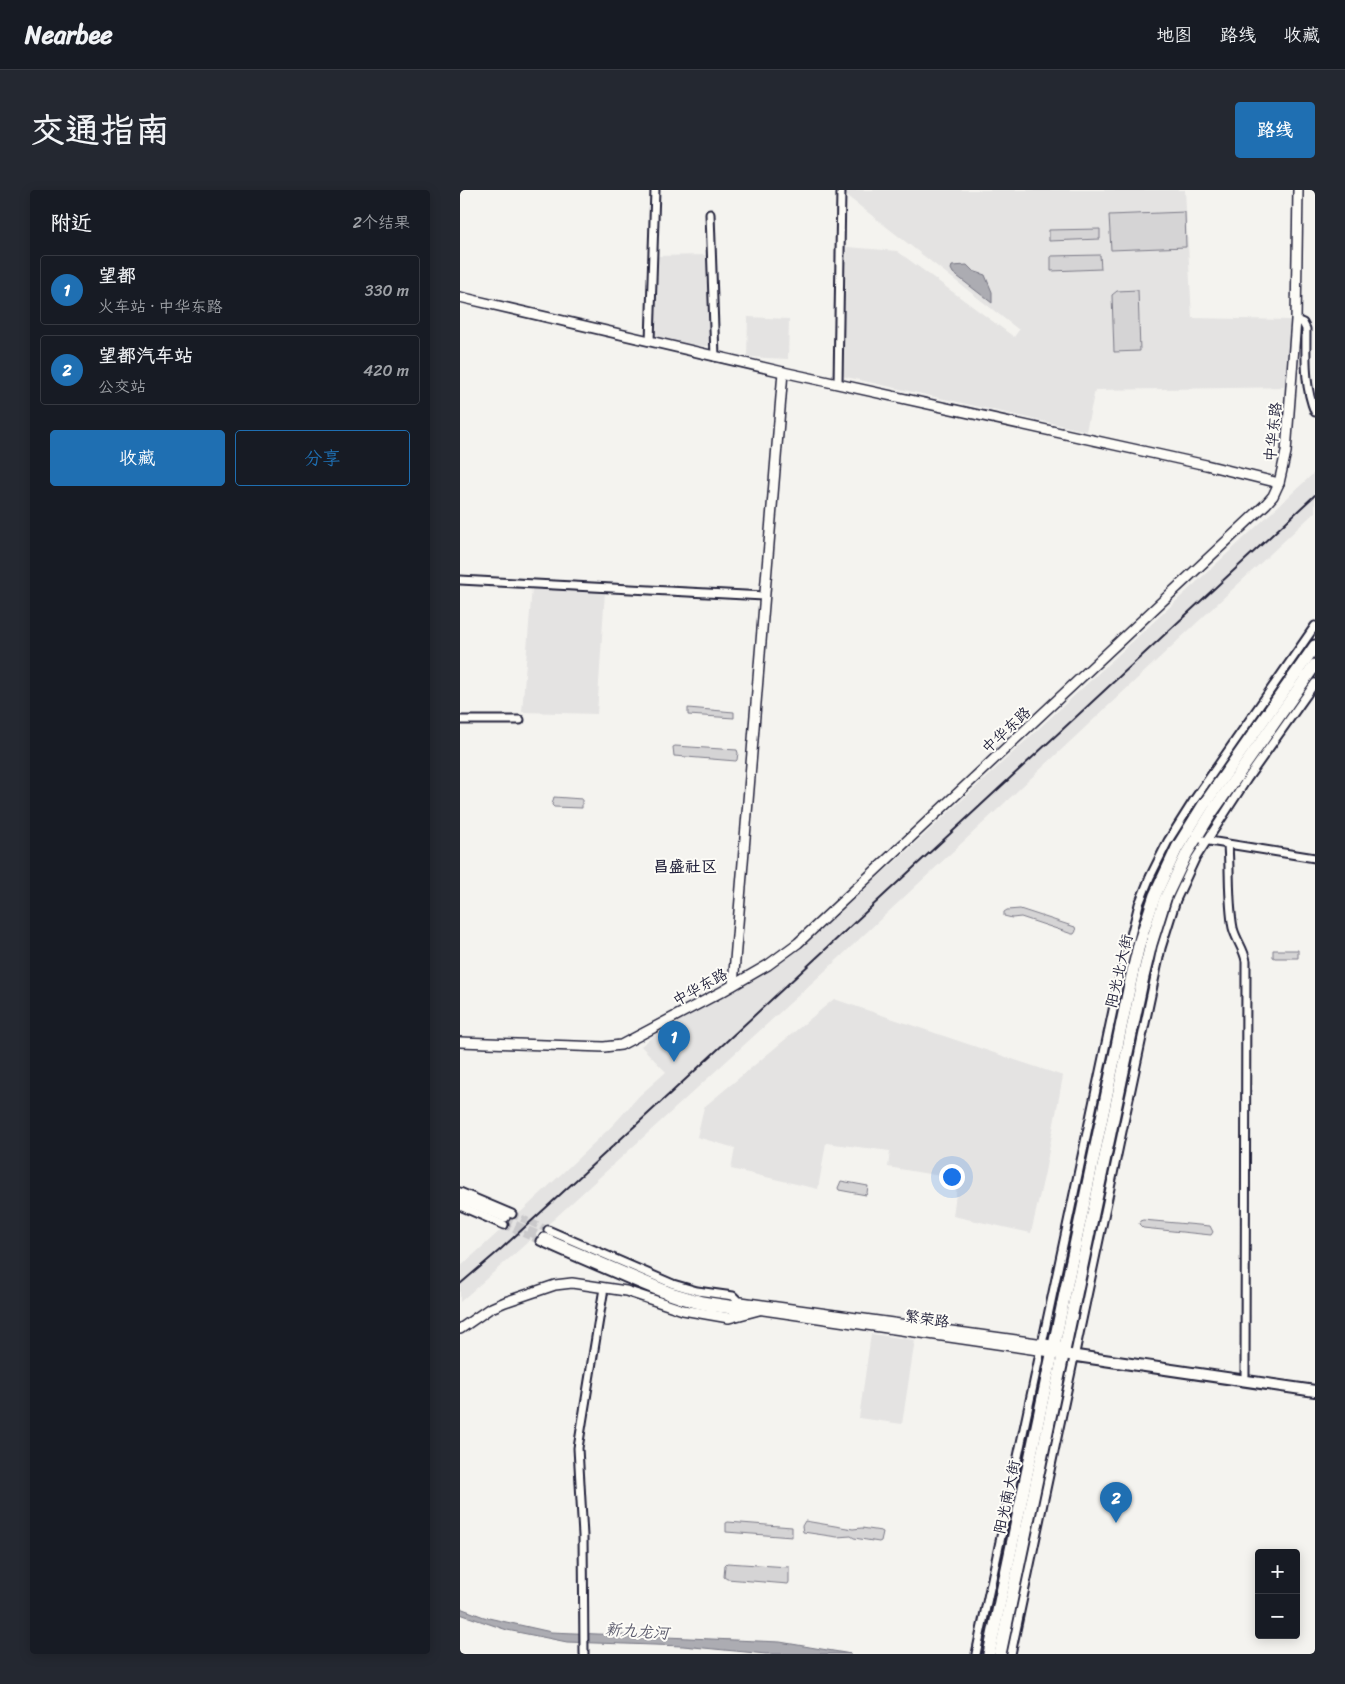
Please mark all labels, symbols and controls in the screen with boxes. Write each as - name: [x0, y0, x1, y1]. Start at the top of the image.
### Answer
- text: Nearbee: [25, 14, 113, 56]
- text: 地图: [1156, 19, 1192, 51]
- text: 路线: [1220, 19, 1256, 51]
- text: 收藏: [1284, 19, 1320, 51]
- text: 交通指南: [30, 99, 170, 161]
- button: 路线: [1235, 102, 1315, 158]
- text: 附近: [50, 204, 92, 242]
- text: 2个结果: [353, 208, 410, 237]
- text: 望都: [98, 259, 136, 292]
- text: 1: [64, 276, 70, 305]
- text: 330 m: [365, 276, 409, 305]
- text: 火车站 · 中华东路: [98, 292, 223, 321]
- text: 望都汽车站: [98, 339, 193, 372]
- text: 2: [62, 356, 72, 385]
- text: 420 m: [363, 356, 409, 385]
- text: 公交站: [98, 372, 146, 401]
- street label: 中华东路: [1257, 401, 1289, 463]
- button: 收藏: [50, 430, 225, 486]
- button: 分享: [235, 430, 410, 486]
- street label: 中华东路: [975, 700, 1037, 760]
- district label: 昌盛社区: [653, 852, 717, 881]
- street label: 阳光北大街: [1098, 932, 1140, 1010]
- street label: 中华东路: [667, 961, 733, 1013]
- pin: 1: [658, 1021, 690, 1062]
- your location: [939, 1164, 965, 1190]
- street label: 繁荣路: [903, 1303, 951, 1335]
- street label: 阳光南大街: [986, 1458, 1028, 1536]
- pin: 2: [1100, 1482, 1132, 1523]
- map controls: [1255, 1549, 1300, 1639]
- button: +: [1255, 1549, 1300, 1594]
- button: −: [1255, 1594, 1300, 1639]
- water label: 新九龙河: [604, 1614, 673, 1648]

